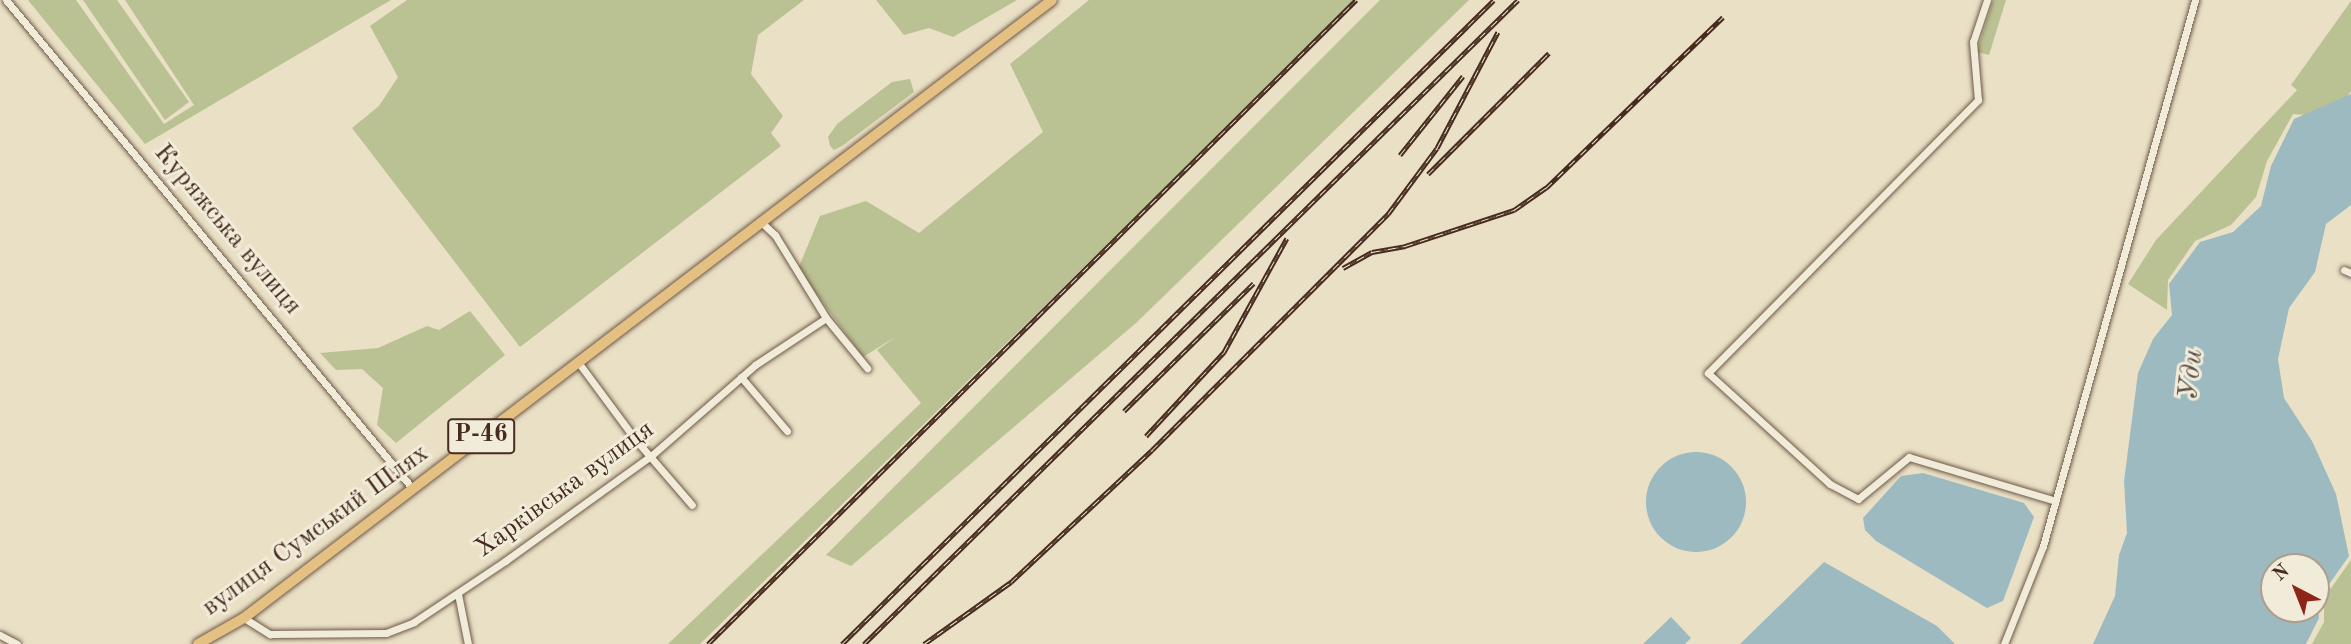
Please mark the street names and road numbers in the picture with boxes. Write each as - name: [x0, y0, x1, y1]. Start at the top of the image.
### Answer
- street label: Куряжська вулиця: [146, 138, 308, 322]
- street label: Харківська вулиця: [470, 415, 660, 565]
- road number: Р-46: [446, 416, 516, 456]
- street label: вулиця Сумський Шлях: [197, 438, 435, 624]

